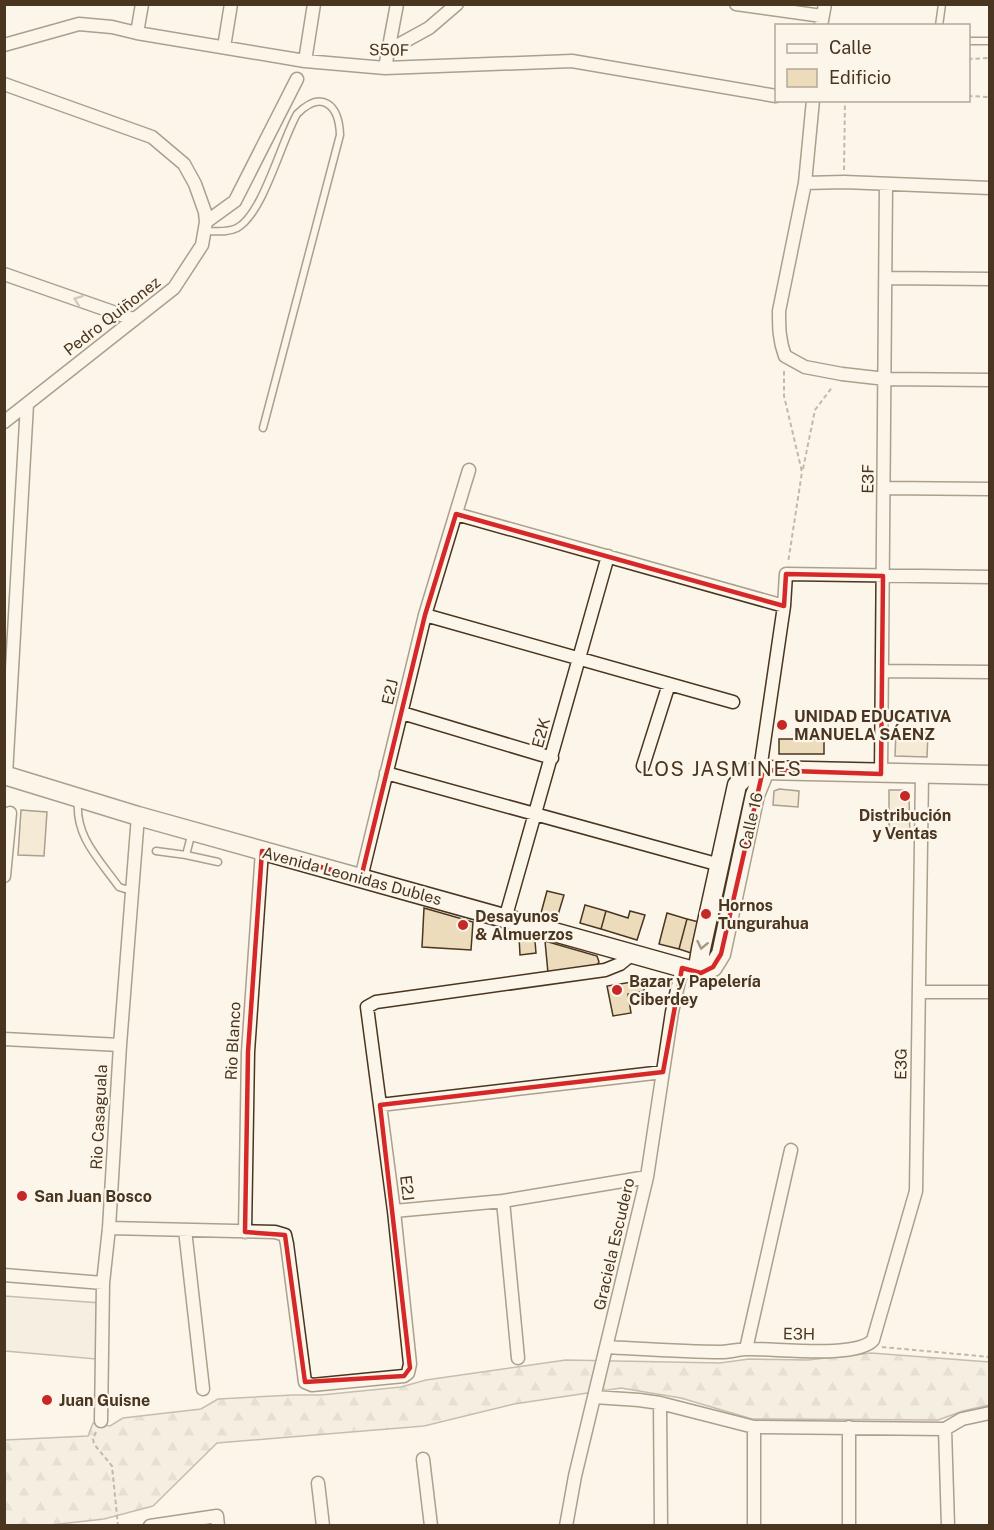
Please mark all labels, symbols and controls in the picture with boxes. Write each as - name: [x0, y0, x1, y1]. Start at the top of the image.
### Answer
- legend: [775, 24, 970, 102]
- text: Calle: [829, 37, 872, 58]
- street label: S50F: [369, 40, 409, 60]
- text: Edificio: [829, 67, 891, 88]
- street label: Pedro Quiñonez: [60, 272, 164, 360]
- one-way arrow: [73, 294, 84, 307]
- street label: E3F: [858, 464, 878, 494]
- street label: E2J: [378, 677, 402, 707]
- place label: UNIDAD EDUCATIVA MANUELA SÁENZ: [794, 707, 952, 744]
- street label: E2K: [528, 716, 554, 750]
- marker: UNIDAD EDUCATIVA MANUELA SÁENZ: [775, 718, 789, 732]
- district label: LOS JASMINES: [642, 757, 802, 781]
- marker: Distribución y Ventas: [898, 789, 912, 803]
- street label: Calle 16: [735, 791, 767, 851]
- place label: Distribución y Ventas: [859, 806, 951, 843]
- street label: Avenida Leonidas Dubles: [260, 843, 444, 909]
- place label: Hornos Tungurahua: [718, 896, 809, 933]
- place label: Desayunos & Almuerzos: [475, 907, 573, 944]
- marker: Hornos Tungurahua: [699, 907, 713, 921]
- marker: Desayunos & Almuerzos: [456, 918, 470, 932]
- one-way arrow: [697, 940, 710, 950]
- place label: Bazar y Papelería Ciberdey: [629, 972, 761, 1009]
- marker: Bazar y Papelería Ciberdey: [610, 983, 624, 997]
- street label: Rio Blanco: [221, 1001, 245, 1081]
- street label: E3G: [891, 1048, 911, 1080]
- street label: Rio Casaguala: [87, 1064, 111, 1170]
- street label: E2J: [396, 1174, 418, 1202]
- street label: Graciela Escudero: [590, 1176, 638, 1312]
- place label: San Juan Bosco: [34, 1187, 152, 1206]
- marker: San Juan Bosco: [15, 1189, 29, 1203]
- street label: E3H: [783, 1324, 815, 1344]
- place label: Juan Guisne: [59, 1391, 150, 1410]
- marker: Juan Guisne: [40, 1393, 54, 1407]

